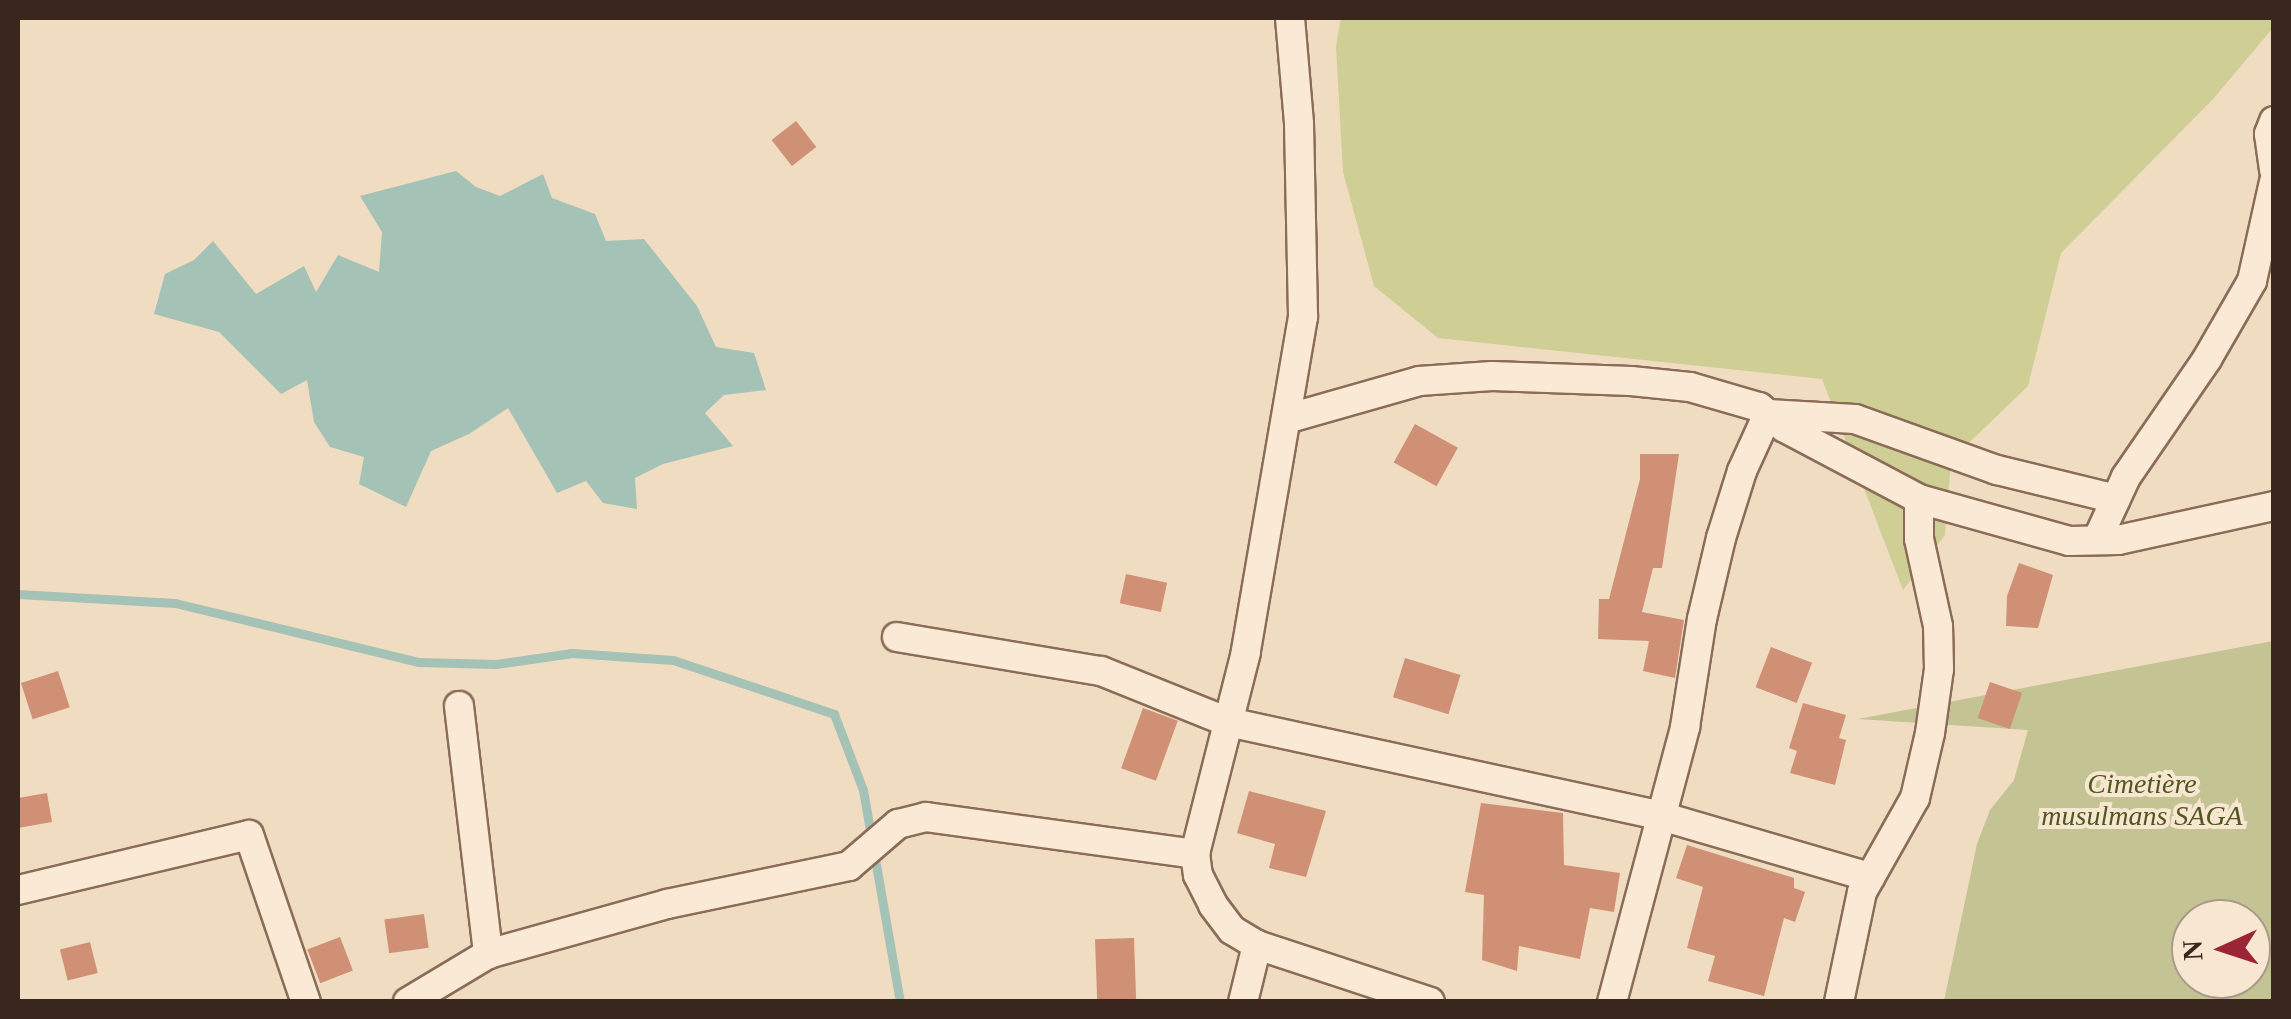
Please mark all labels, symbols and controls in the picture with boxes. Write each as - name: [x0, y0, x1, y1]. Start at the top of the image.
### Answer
- park label: Cimetière musulmans SAGA: [2041, 767, 2243, 833]
- north arrow: [2171, 899, 2271, 999]
- text: N: [2177, 940, 2209, 961]

